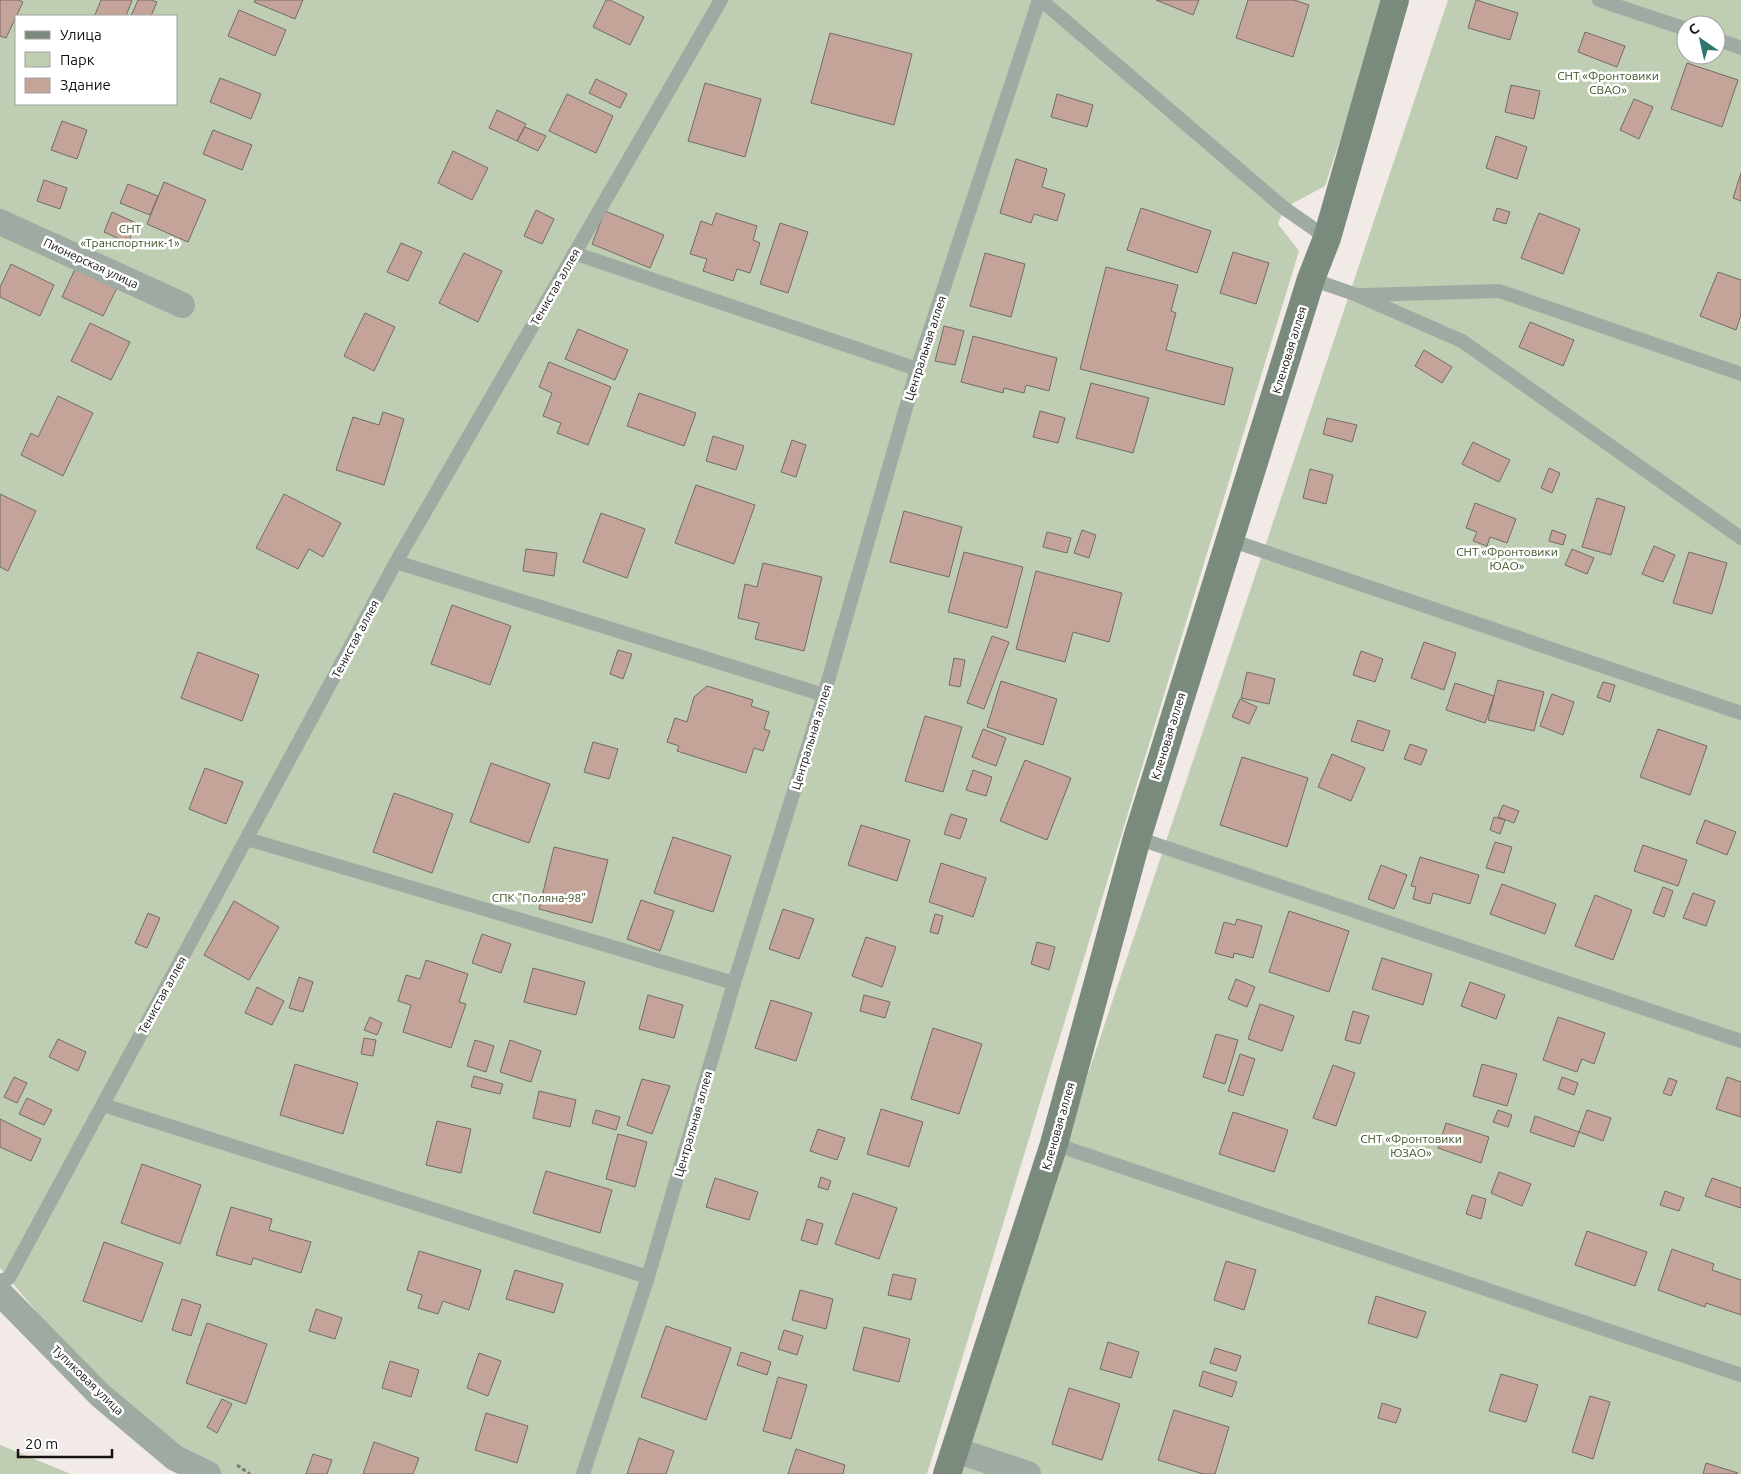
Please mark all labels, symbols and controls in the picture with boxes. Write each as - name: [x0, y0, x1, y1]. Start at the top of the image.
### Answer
- legend: [15, 15, 178, 105]
- north arrow: [1676, 15, 1726, 65]
- text: С: [1686, 20, 1702, 38]
- text: Улица: [60, 26, 102, 43]
- text: Парк: [60, 51, 95, 68]
- park label: СНТ «Фронтовики СВАО»: [1557, 69, 1659, 96]
- text: Здание: [60, 76, 111, 93]
- park label: СНТ «Транспортник-1»: [80, 222, 180, 249]
- street label: Пионерская улица: [42, 235, 140, 291]
- street label: Тенистая аллея: [528, 246, 582, 328]
- street label: Центральная аллея: [902, 294, 948, 402]
- street label: Кленовая аллея: [1270, 305, 1308, 395]
- park label: СНТ «Фронтовики ЮАО»: [1456, 545, 1558, 572]
- street label: Тенистая аллея: [329, 598, 381, 680]
- street label: Центральная аллея: [789, 683, 833, 791]
- street label: Кленовая аллея: [1149, 691, 1187, 781]
- park label: СПК "Поляна-98": [492, 891, 586, 904]
- street label: Тенистая аллея: [135, 954, 189, 1036]
- street label: Центральная аллея: [672, 1070, 714, 1178]
- street label: Кленовая аллея: [1039, 1081, 1077, 1171]
- park label: СНТ «Фронтовики ЮЗАО»: [1360, 1132, 1462, 1159]
- street label: Тупиковая улица: [50, 1343, 126, 1417]
- scale bar: [18, 1426, 111, 1458]
- text: 20 m: [25, 1435, 58, 1452]

